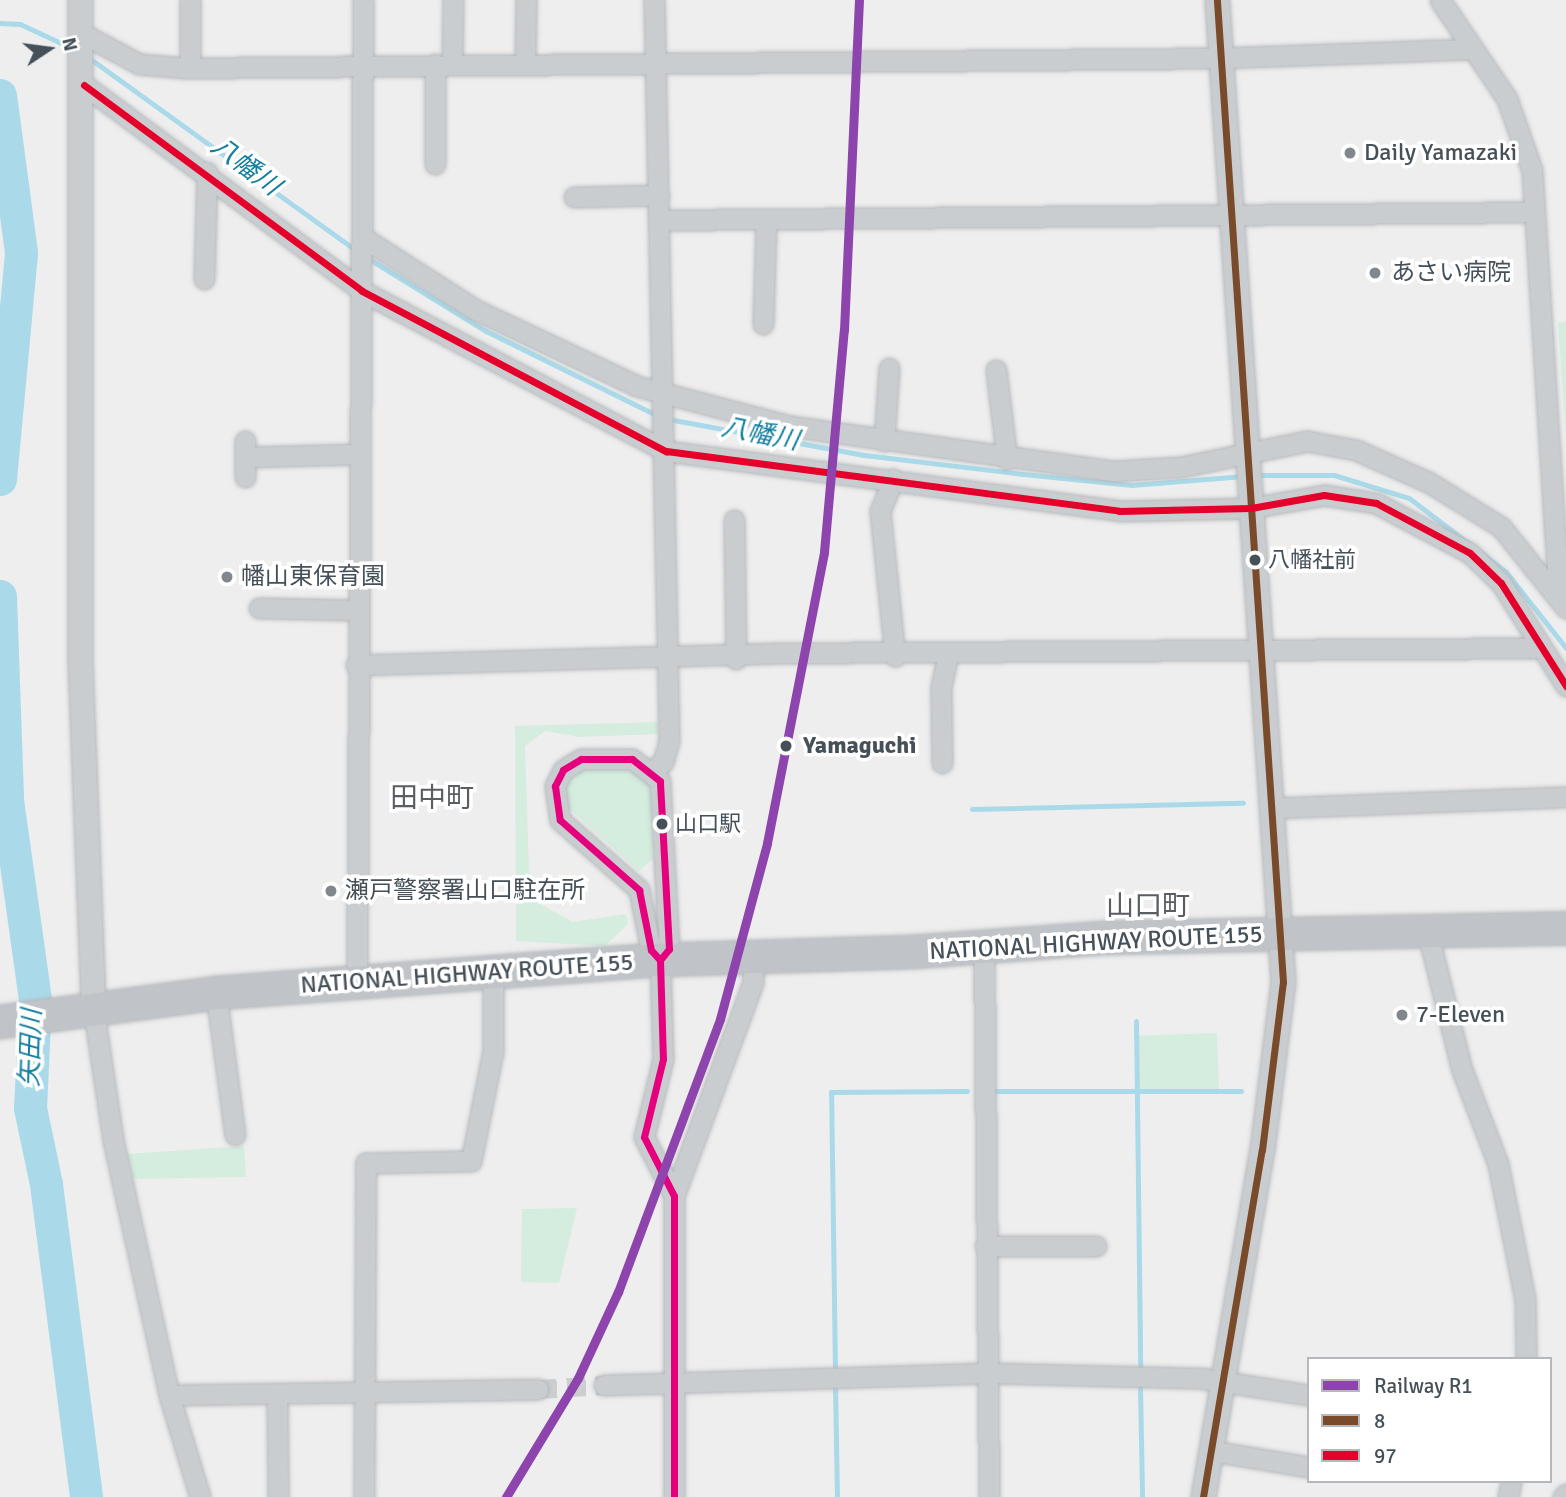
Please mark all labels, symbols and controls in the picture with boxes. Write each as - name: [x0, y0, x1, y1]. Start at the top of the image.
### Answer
- north arrow: [14, 14, 84, 84]
- text: N: [56, 35, 83, 53]
- water label: 八幡川: [204, 131, 286, 203]
- place label: Daily Yamazaki: [1364, 139, 1517, 167]
- marker: Daily Yamazaki: [1342, 145, 1358, 161]
- place label: あさい病院: [1391, 259, 1511, 287]
- marker: あさい病院: [1365, 263, 1385, 283]
- water label: 八幡川: [719, 412, 801, 458]
- place label: 八幡社前: [1268, 547, 1356, 573]
- marker: 八幡社前: [1248, 553, 1262, 567]
- place label: 幡山東保育園: [241, 563, 385, 591]
- marker: 幡山東保育園: [219, 569, 235, 585]
- place label: Yamaguchi: [803, 732, 916, 760]
- marker: Yamaguchi: [775, 735, 797, 757]
- district label: 田中町: [390, 781, 474, 815]
- place label: 山口駅: [675, 811, 741, 837]
- marker: 山口駅: [655, 817, 669, 831]
- place label: 瀬戸警察署山口駐在所: [345, 877, 585, 905]
- marker: 瀬戸警察署山口駐在所: [323, 883, 339, 899]
- district label: 山口町: [1106, 889, 1190, 923]
- street label: NATIONAL HIGHWAY ROUTE 155: [929, 920, 1263, 966]
- street label: NATIONAL HIGHWAY ROUTE 155: [300, 948, 634, 1000]
- place label: 7-Eleven: [1416, 1001, 1505, 1029]
- marker: 7-Eleven: [1394, 1007, 1410, 1023]
- water label: 矢田川: [15, 1008, 49, 1088]
- legend: [1307, 1357, 1552, 1483]
- text: Railway R1: [1374, 1373, 1473, 1399]
- text: 8: [1374, 1408, 1385, 1434]
- text: 97: [1374, 1443, 1397, 1469]

